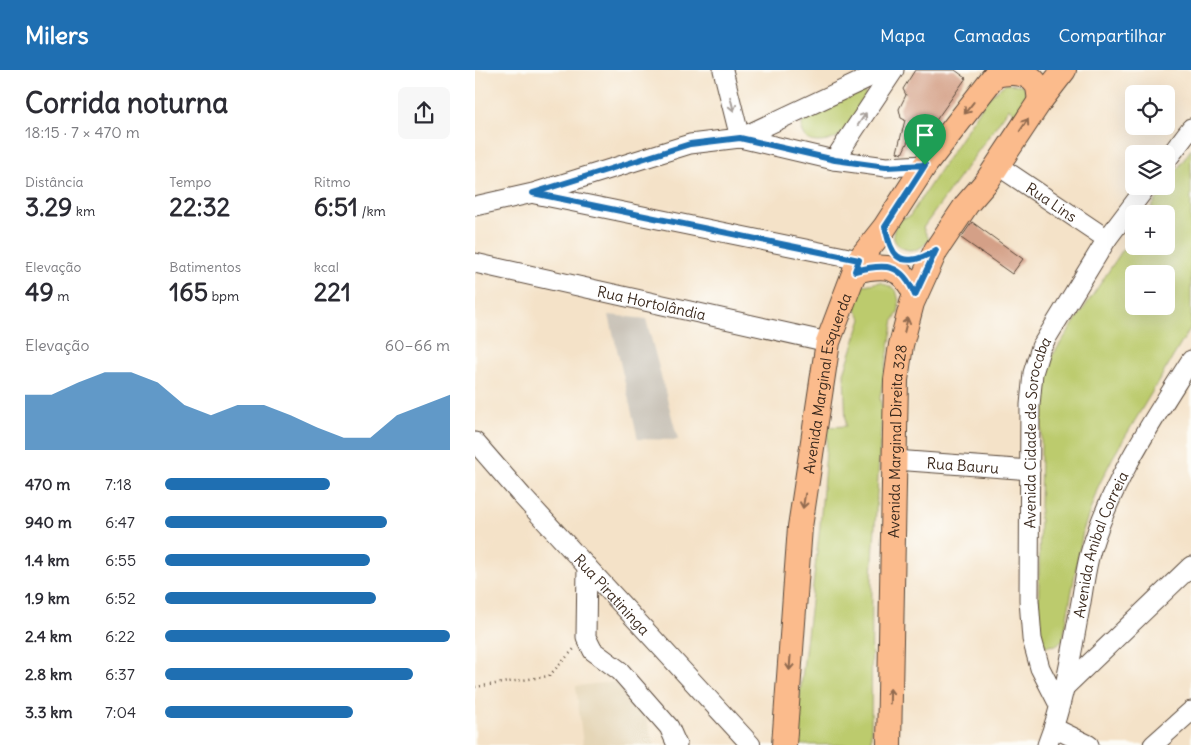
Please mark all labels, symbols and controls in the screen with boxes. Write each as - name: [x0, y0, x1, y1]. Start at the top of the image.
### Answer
- text: Milers: [25, 20, 89, 50]
- text: Mapa: [880, 24, 925, 47]
- text: Camadas: [953, 24, 1030, 47]
- text: Compartilhar: [1058, 24, 1166, 47]
- text: Corrida noturna: [25, 85, 228, 121]
- map controls: [1125, 85, 1175, 315]
- button: locate: [1125, 85, 1175, 135]
- button: share: [398, 87, 450, 139]
- one-way arrow: [728, 96, 737, 112]
- one-way arrow: [963, 101, 974, 114]
- one-way arrow: [856, 112, 867, 126]
- pin: [904, 114, 946, 165]
- one-way arrow: [1019, 118, 1029, 132]
- icon: arrive: [911, 121, 939, 149]
- text: 18:15 · 7 × 470 m: [25, 122, 140, 142]
- button: layers: [1125, 145, 1175, 195]
- text: Distância: [25, 173, 84, 191]
- text: Tempo: [169, 173, 211, 191]
- text: Ritmo: [314, 173, 351, 191]
- street label: Rua Lins: [1023, 178, 1081, 226]
- text: 3.29: [25, 191, 72, 223]
- text: 22:32: [169, 191, 230, 223]
- text: 6:51: [314, 191, 358, 223]
- text: km: [72, 202, 95, 220]
- text: /km: [358, 202, 386, 220]
- button: +: [1125, 205, 1175, 255]
- text: Elevação: [25, 258, 81, 276]
- text: Batimentos: [169, 258, 241, 276]
- text: kcal: [314, 258, 339, 276]
- button: −: [1125, 265, 1175, 315]
- text: 49: [25, 276, 54, 308]
- text: 165: [169, 276, 208, 308]
- text: 221: [314, 276, 351, 308]
- street label: Rua Hortolândia: [596, 281, 708, 324]
- text: m: [54, 287, 69, 305]
- text: bpm: [208, 287, 239, 305]
- street label: Avenida Marginal Esquerda: [799, 290, 855, 475]
- one-way arrow: [902, 317, 911, 333]
- street label: Avenida Cidade de Sorocaba: [1020, 333, 1055, 529]
- text: Elevação: [25, 335, 89, 355]
- text: 60–66 m: [385, 335, 450, 355]
- street label: Avenida Marginal Direita 328: [883, 343, 911, 538]
- street label: Rua Bauru: [926, 453, 1000, 477]
- street label: Avenida Anibal Correia: [1069, 467, 1132, 619]
- text: 470 m: [25, 474, 70, 494]
- text: 7:18: [105, 474, 132, 494]
- one-way arrow: [799, 492, 809, 508]
- text: 940 m: [25, 512, 72, 532]
- text: 6:47: [105, 512, 135, 532]
- text: 1.4 km: [25, 550, 70, 570]
- text: 6:55: [105, 550, 136, 570]
- street label: Rua Piratininga: [570, 550, 655, 639]
- text: 1.9 km: [25, 588, 70, 608]
- text: 6:52: [105, 588, 136, 608]
- text: 2.4 km: [25, 626, 72, 646]
- text: 6:22: [105, 626, 135, 646]
- one-way arrow: [786, 654, 795, 670]
- text: 2.8 km: [25, 664, 72, 684]
- text: 6:37: [105, 664, 135, 684]
- one-way arrow: [885, 689, 895, 705]
- text: 3.3 km: [25, 702, 73, 722]
- text: 7:04: [105, 702, 136, 722]

